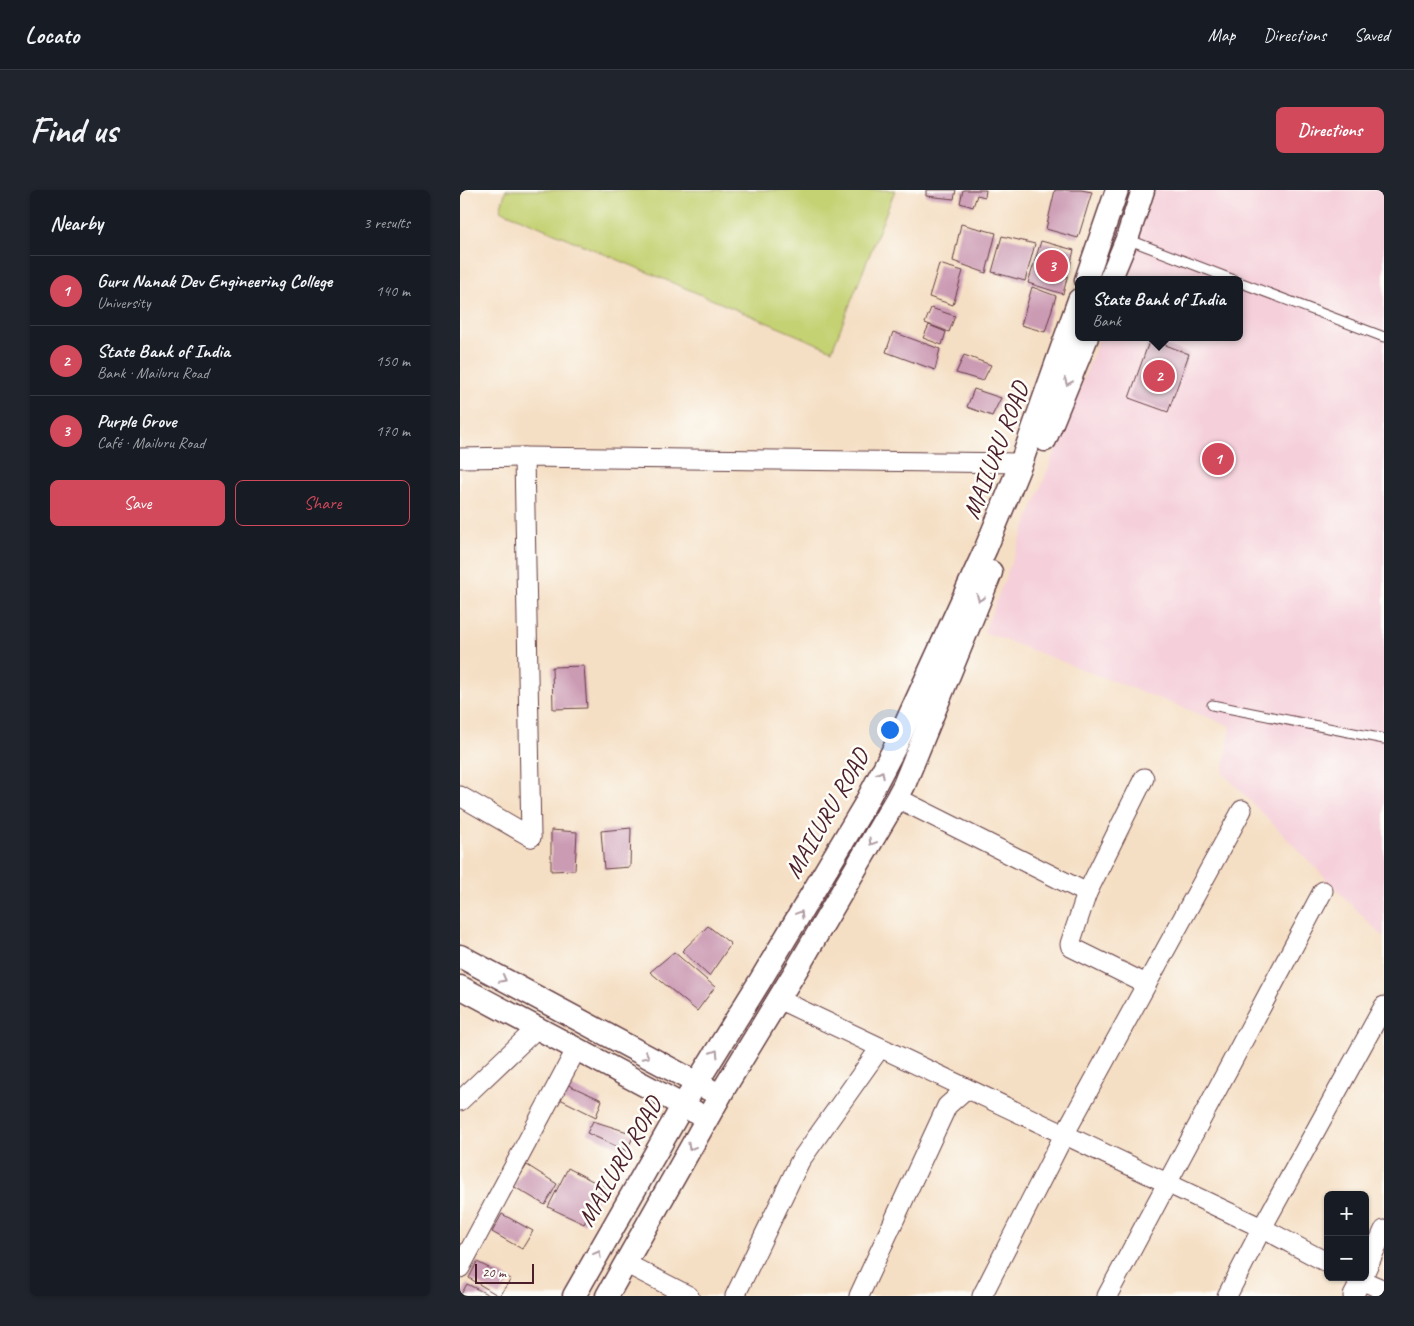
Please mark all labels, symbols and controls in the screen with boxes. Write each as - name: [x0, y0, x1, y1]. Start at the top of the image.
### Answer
- text: Locato: [25, 20, 79, 50]
- text: Map: [1208, 24, 1235, 46]
- text: Directions: [1263, 24, 1326, 46]
- text: Saved: [1354, 24, 1389, 46]
- button: Directions: [1276, 107, 1384, 153]
- text: Find us: [30, 108, 117, 153]
- text: Nearby: [50, 210, 103, 236]
- text: 3 results: [363, 213, 410, 233]
- pin: 3: [1036, 247, 1068, 285]
- text: Guru Nanak Dev Engineering College: [97, 269, 332, 293]
- popup: [1075, 276, 1243, 341]
- text: 1: [62, 281, 70, 301]
- text: 140 m: [376, 281, 410, 301]
- text: State Bank of India: [1092, 287, 1226, 311]
- text: University: [97, 293, 150, 313]
- text: Bank: [1092, 311, 1121, 331]
- text: State Bank of India: [97, 339, 230, 363]
- text: 2: [62, 351, 70, 371]
- text: 150 m: [376, 351, 410, 371]
- pin: 2: [1143, 357, 1175, 395]
- text: Bank · Mailuru Road: [97, 363, 209, 383]
- street label: MAILURU ROAD: [955, 376, 1037, 523]
- one-way arrow: [1064, 377, 1075, 386]
- text: Purple Grove: [97, 409, 176, 433]
- text: 3: [62, 421, 70, 441]
- text: 170 m: [376, 421, 410, 441]
- text: Café · Mailuru Road: [97, 433, 205, 453]
- pin: 1: [1202, 440, 1234, 478]
- button: Save: [50, 480, 225, 526]
- button: Share: [235, 480, 410, 526]
- one-way arrow: [976, 593, 987, 602]
- your location: [877, 717, 903, 743]
- street label: MAILURU ROAD: [777, 742, 878, 884]
- one-way arrow: [875, 770, 885, 779]
- one-way arrow: [868, 836, 878, 845]
- one-way arrow: [793, 911, 803, 920]
- one-way arrow: [498, 973, 507, 983]
- one-way arrow: [641, 1050, 650, 1060]
- one-way arrow: [709, 1050, 719, 1059]
- street label: MAILURU ROAD: [570, 1090, 671, 1232]
- one-way arrow: [687, 1142, 697, 1151]
- map controls: [1324, 1191, 1369, 1281]
- button: +: [1324, 1191, 1369, 1236]
- button: −: [1324, 1236, 1369, 1281]
- one-way arrow: [591, 1250, 601, 1259]
- scale bar: [475, 1261, 534, 1284]
- text: 20 m: [482, 1264, 506, 1281]

